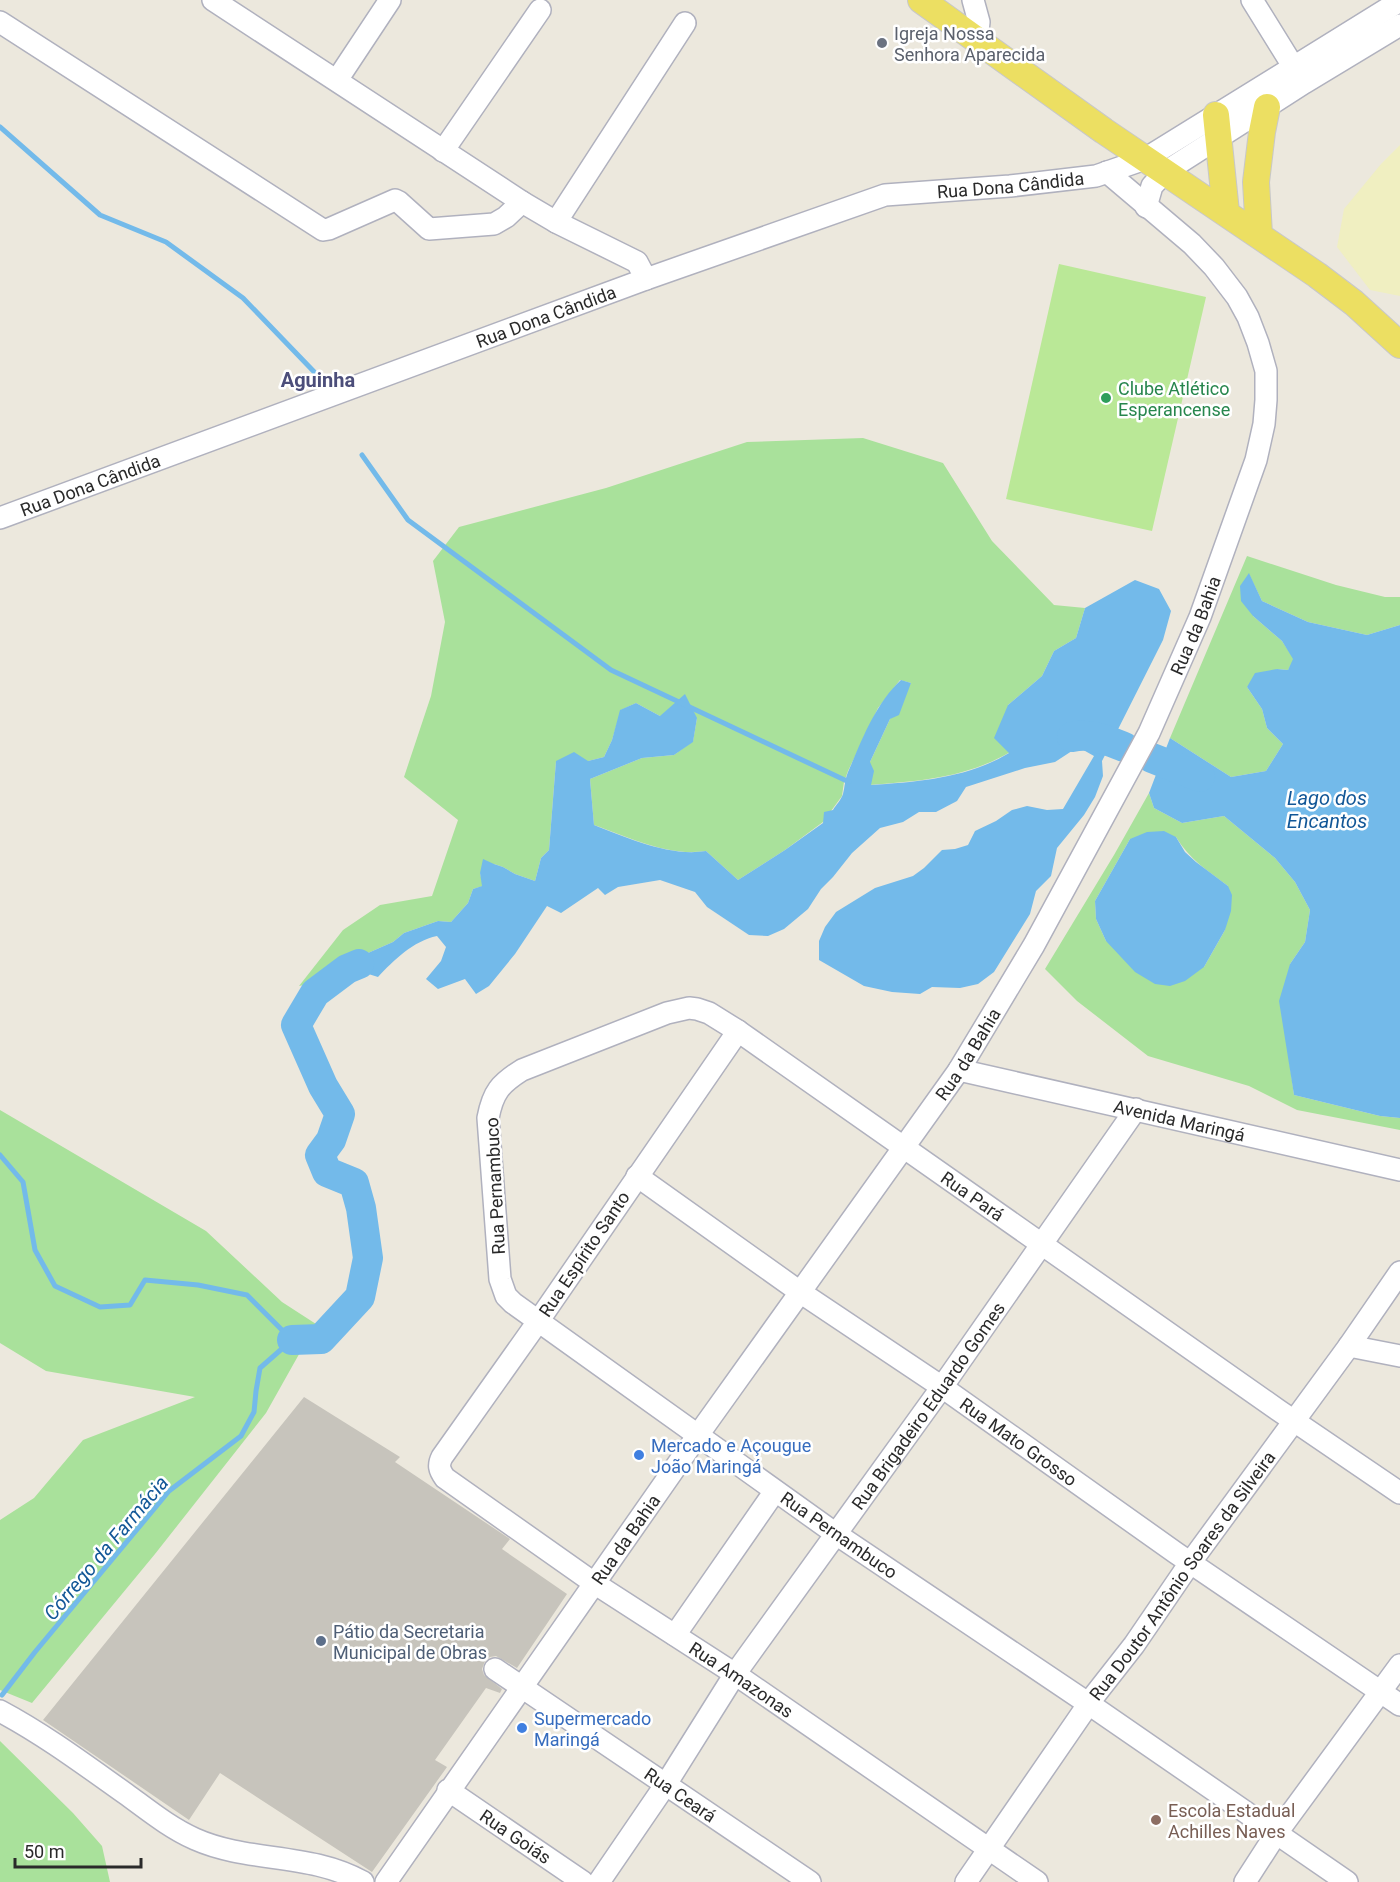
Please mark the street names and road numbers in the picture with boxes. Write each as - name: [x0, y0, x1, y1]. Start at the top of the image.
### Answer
- street label: Rua Dona Cândida: [936, 167, 1085, 202]
- street label: Rua Dona Cândida: [473, 281, 619, 352]
- street label: Rua Dona Cândida: [17, 449, 163, 520]
- street label: Rua da Bahia: [1165, 573, 1224, 678]
- street label: Rua da Bahia: [931, 1004, 1004, 1104]
- street label: Avenida Maringá: [1112, 1095, 1247, 1145]
- street label: Rua Pernambuco: [481, 1117, 509, 1255]
- street label: Rua Pará: [937, 1167, 1008, 1225]
- street label: Rua Espírito Santo: [534, 1187, 634, 1321]
- street label: Rua Brigadeiro Eduardo Gomes: [847, 1298, 1009, 1513]
- street label: Rua Mato Grosso: [956, 1393, 1081, 1490]
- street label: Rua Doutor Antônio Soares da Silveira: [1084, 1447, 1279, 1704]
- street label: Rua Pernambuco: [777, 1487, 901, 1583]
- street label: Rua da Bahia: [587, 1490, 664, 1588]
- street label: Rua Amazonas: [686, 1637, 798, 1722]
- street label: Rua Ceará: [641, 1763, 720, 1826]
- street label: Rua Goiás: [476, 1805, 555, 1868]

